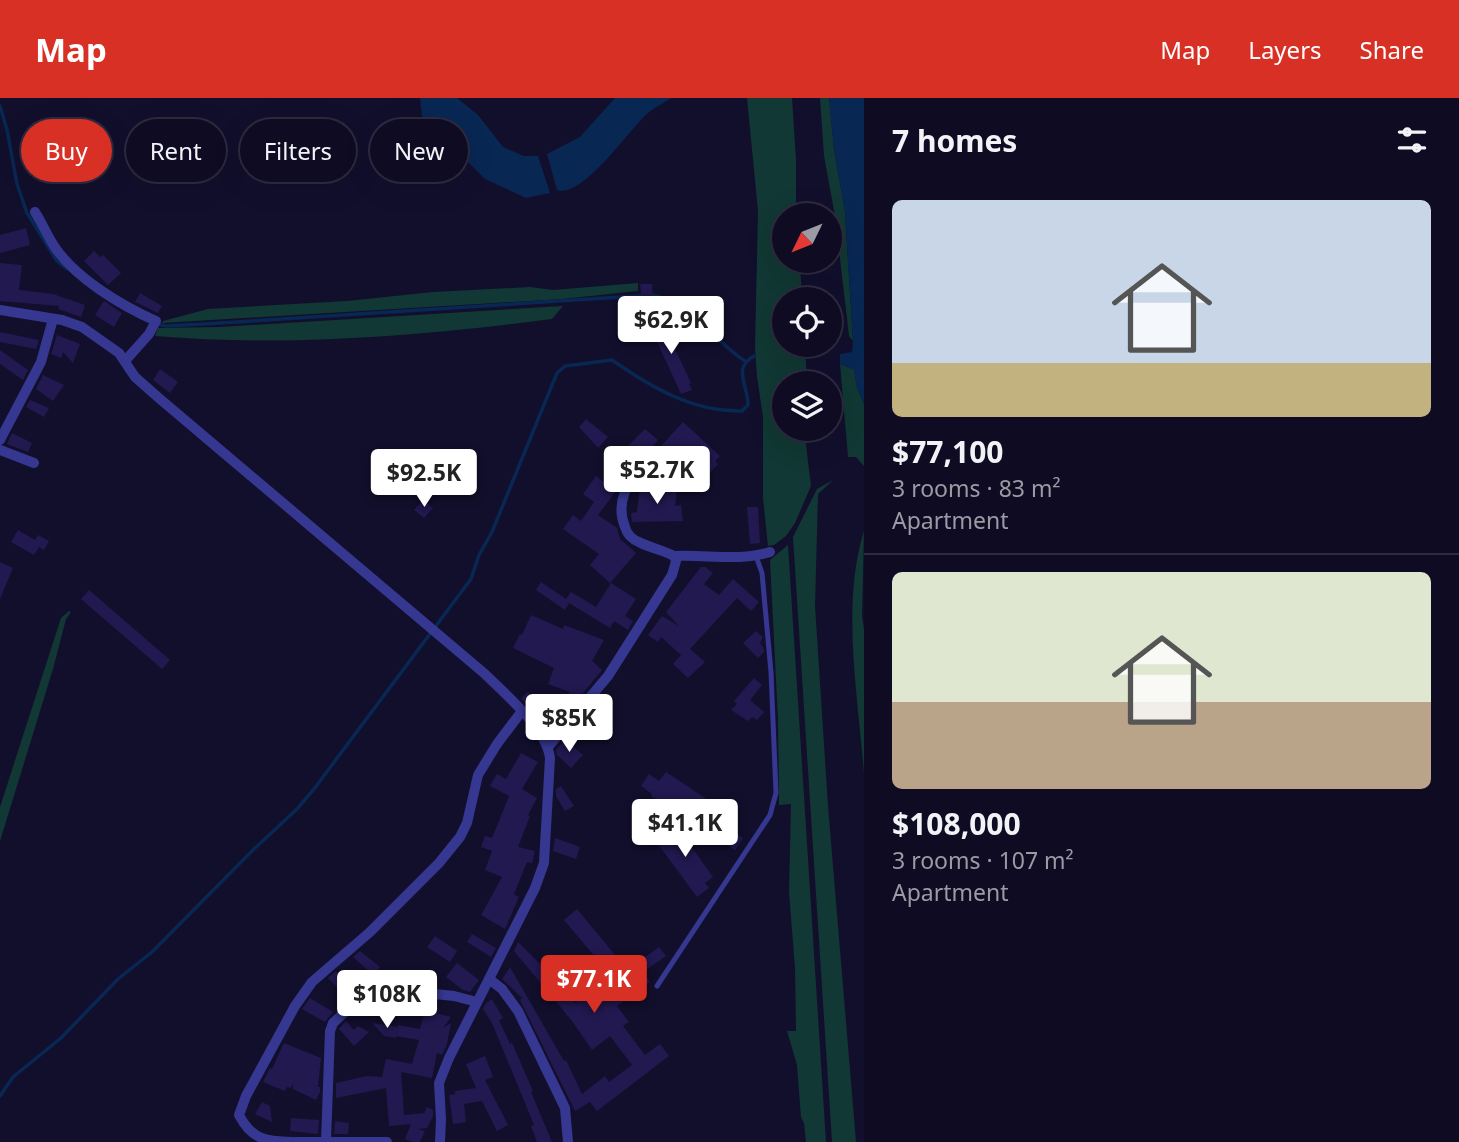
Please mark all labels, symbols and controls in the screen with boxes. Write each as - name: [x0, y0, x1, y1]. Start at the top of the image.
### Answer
- text: Map: [35, 27, 107, 72]
- text: Map: [1160, 33, 1210, 66]
- text: Layers: [1248, 33, 1322, 66]
- text: Share: [1360, 33, 1424, 66]
- chip: Buy: [21, 119, 112, 182]
- chip: Rent: [126, 119, 226, 182]
- chip: Filters: [240, 119, 356, 182]
- chip: New: [370, 119, 468, 182]
- text: 7 homes: [892, 120, 1017, 161]
- icon: filters: [1393, 121, 1431, 159]
- north arrow: [772, 203, 842, 273]
- map controls: [772, 203, 842, 441]
- icon: home: [1099, 245, 1225, 371]
- button: locate: [772, 287, 842, 357]
- pin: $62.9K: [614, 296, 728, 356]
- text: $62.9K: [634, 303, 708, 335]
- button: layers: [772, 371, 842, 441]
- text: $77,100: [892, 431, 1004, 472]
- pin: $52.7K: [600, 446, 714, 506]
- pin: $92.5K: [367, 450, 481, 509]
- text: $52.7K: [620, 453, 694, 485]
- text: $92.5K: [387, 456, 461, 488]
- text: 3 rooms · 83 m²: [892, 472, 1061, 504]
- text: Apartment: [892, 504, 1009, 536]
- icon: home: [1099, 617, 1225, 743]
- pin: $85K: [528, 694, 610, 754]
- text: $85K: [542, 701, 596, 733]
- pin: $41.1K: [628, 800, 742, 859]
- text: $108,000: [892, 803, 1021, 844]
- text: $41.1K: [648, 806, 722, 838]
- text: 3 rooms · 107 m²: [892, 844, 1074, 876]
- text: Apartment: [892, 876, 1009, 908]
- pin: $77.1K: [537, 956, 651, 1015]
- text: $77.1K: [557, 962, 631, 994]
- pin: $108K: [338, 970, 436, 1030]
- text: $108K: [353, 977, 421, 1009]

